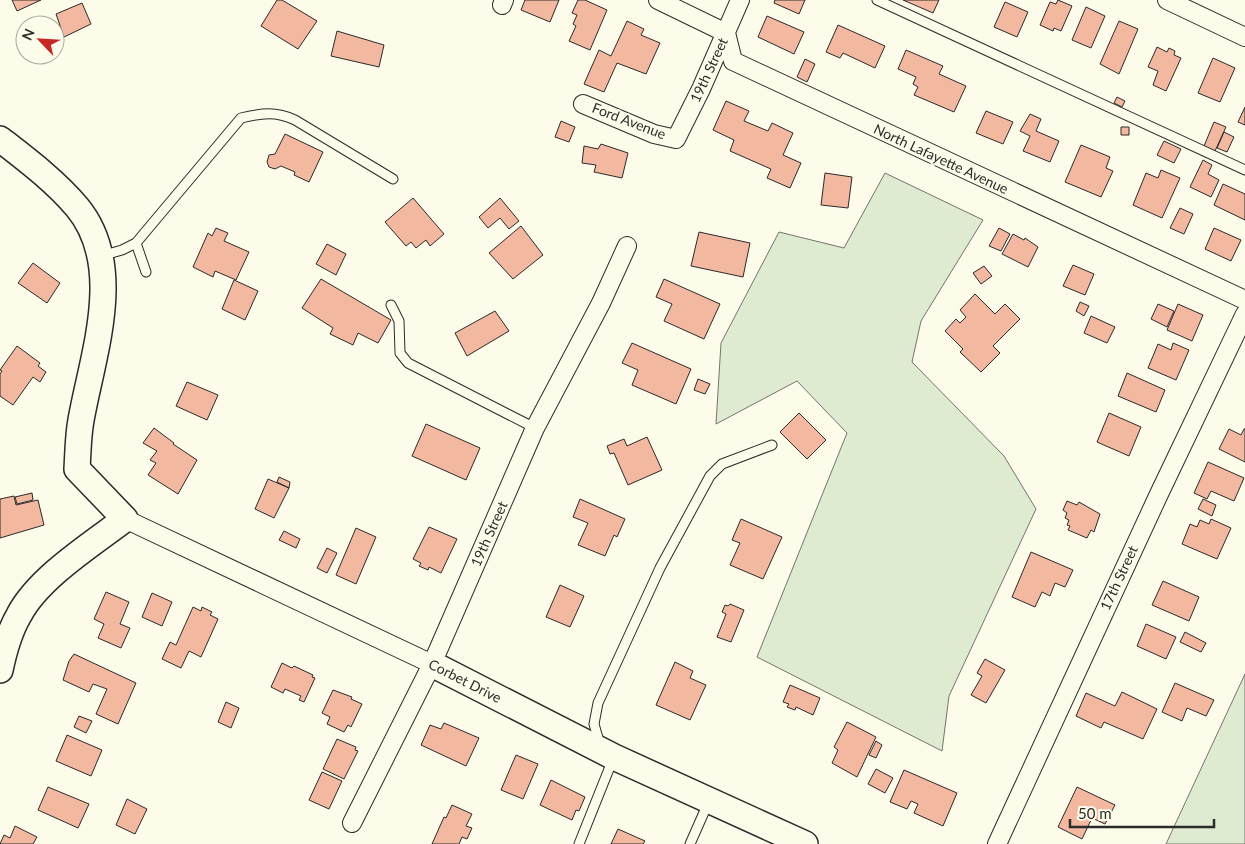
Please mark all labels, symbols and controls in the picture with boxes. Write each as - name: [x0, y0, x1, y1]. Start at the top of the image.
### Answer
- north arrow: [15, 15, 65, 65]
- text: N: [18, 26, 38, 43]
- street label: 19th Street: [686, 35, 731, 105]
- street label: Ford Avenue: [590, 99, 668, 142]
- street label: North Lafayette Avenue: [871, 120, 1011, 197]
- street label: 19th Street: [467, 499, 510, 569]
- street label: 17th Street: [1096, 543, 1141, 613]
- street label: Corbet Drive: [426, 655, 504, 706]
- scale bar: [1070, 796, 1214, 828]
- text: 50 m: [1078, 804, 1112, 822]

